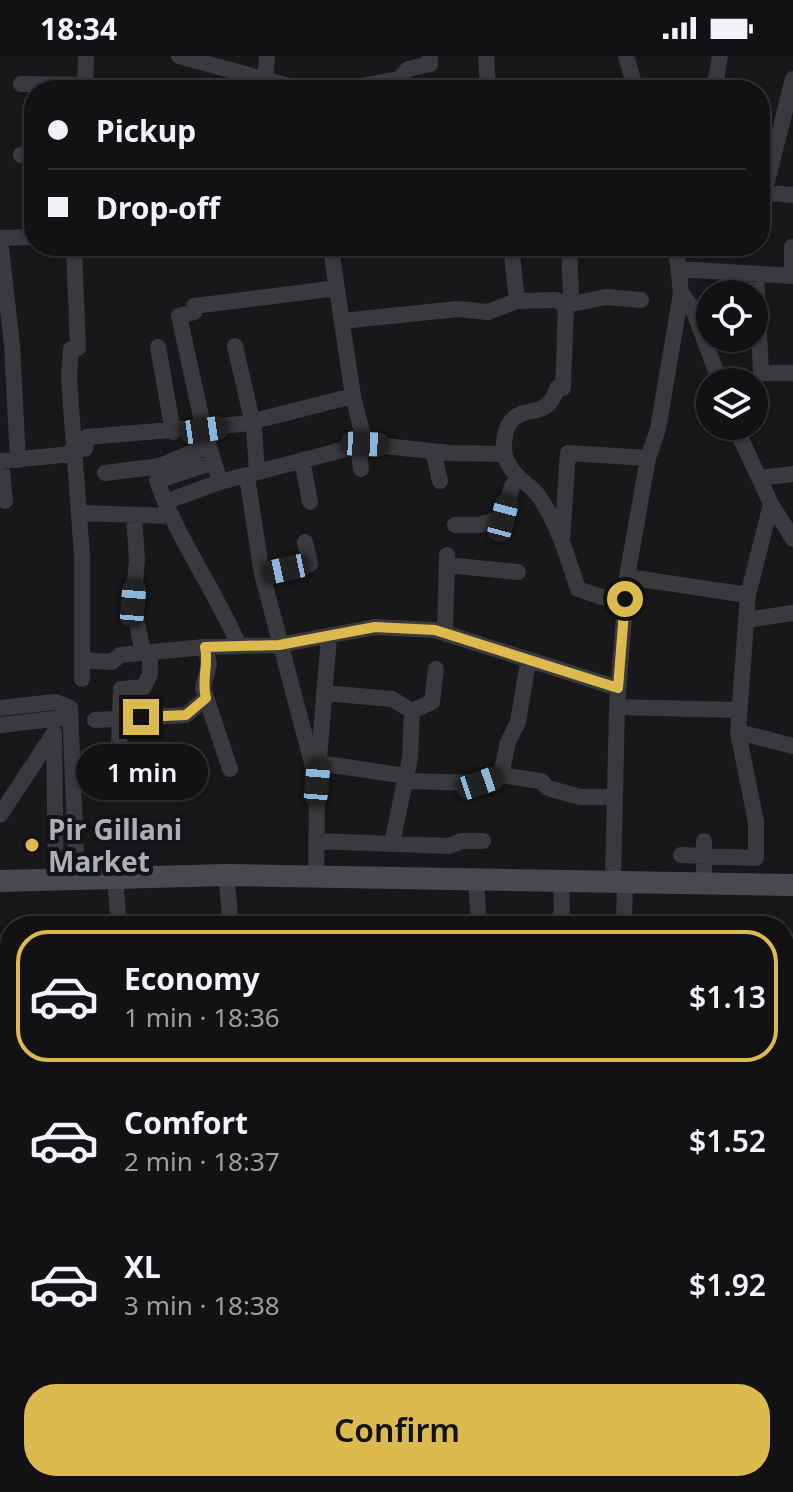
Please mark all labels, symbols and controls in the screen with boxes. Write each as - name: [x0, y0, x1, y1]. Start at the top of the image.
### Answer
- text: 18:34: [40, 8, 117, 49]
- text: Pickup: [96, 110, 196, 151]
- text: Drop-off: [96, 187, 220, 228]
- map controls: [696, 280, 768, 440]
- button: locate: [696, 280, 768, 352]
- button: layers: [696, 368, 768, 440]
- car: [179, 415, 229, 445]
- car: [341, 431, 389, 457]
- car: [485, 492, 521, 544]
- car: [260, 552, 312, 586]
- car: [119, 578, 147, 628]
- route start: [607, 581, 643, 617]
- route end: [123, 699, 159, 735]
- callout: 1 min: [75, 745, 207, 801]
- text: 1 min: [107, 754, 177, 790]
- car: [303, 757, 331, 807]
- car: [453, 764, 507, 802]
- place label: Pir Gillani Market: [48, 810, 182, 880]
- marker: Pir Gillani Market: [23, 836, 41, 854]
- text: Economy: [124, 958, 260, 999]
- icon: car: [28, 960, 100, 1032]
- text: $1.13: [689, 976, 766, 1017]
- text: 1 min · 18:36: [124, 999, 280, 1035]
- text: Comfort: [124, 1102, 248, 1143]
- icon: car: [28, 1104, 100, 1176]
- text: $1.52: [689, 1120, 766, 1161]
- text: 2 min · 18:37: [124, 1143, 280, 1179]
- text: XL: [124, 1246, 161, 1287]
- icon: car: [28, 1248, 100, 1320]
- text: $1.92: [689, 1264, 766, 1305]
- text: 3 min · 18:38: [124, 1287, 280, 1323]
- button: Confirm: [24, 1384, 770, 1476]

